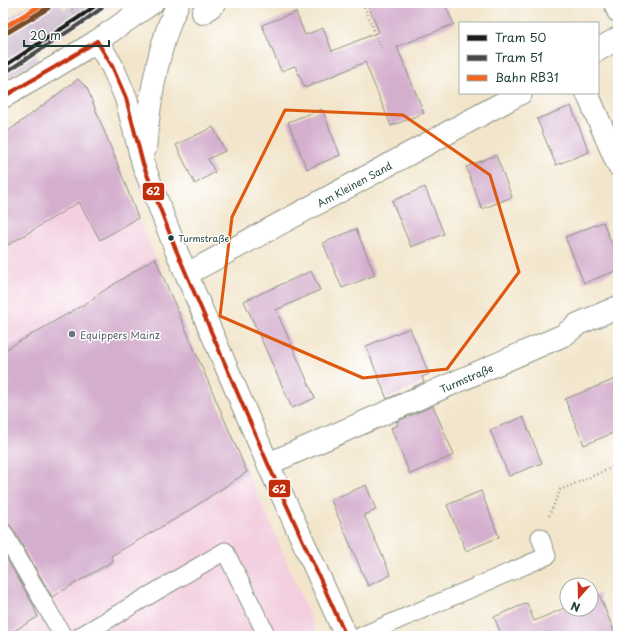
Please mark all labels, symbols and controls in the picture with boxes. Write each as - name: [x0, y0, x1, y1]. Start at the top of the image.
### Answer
- scale bar: [24, 22, 109, 48]
- legend: [459, 22, 599, 94]
- text: 20 m: [30, 26, 61, 44]
- text: Tram 50: [495, 28, 546, 46]
- text: Tram 51: [495, 48, 543, 66]
- text: Bahn RB31: [495, 68, 559, 86]
- street label: Am Kleinen Sand: [314, 157, 394, 210]
- line badge: 62: [142, 182, 165, 201]
- text: 62: [146, 182, 160, 199]
- place label: Turmstraße: [178, 231, 229, 245]
- marker: Turmstraße: [166, 233, 176, 243]
- place label: Equippers Mainz: [80, 327, 160, 342]
- marker: Equippers Mainz: [67, 329, 77, 339]
- street label: Turmstraße: [437, 359, 495, 396]
- line badge: 62: [268, 479, 291, 498]
- text: 62: [272, 480, 286, 497]
- north arrow: [559, 577, 599, 617]
- text: N: [568, 597, 582, 616]

